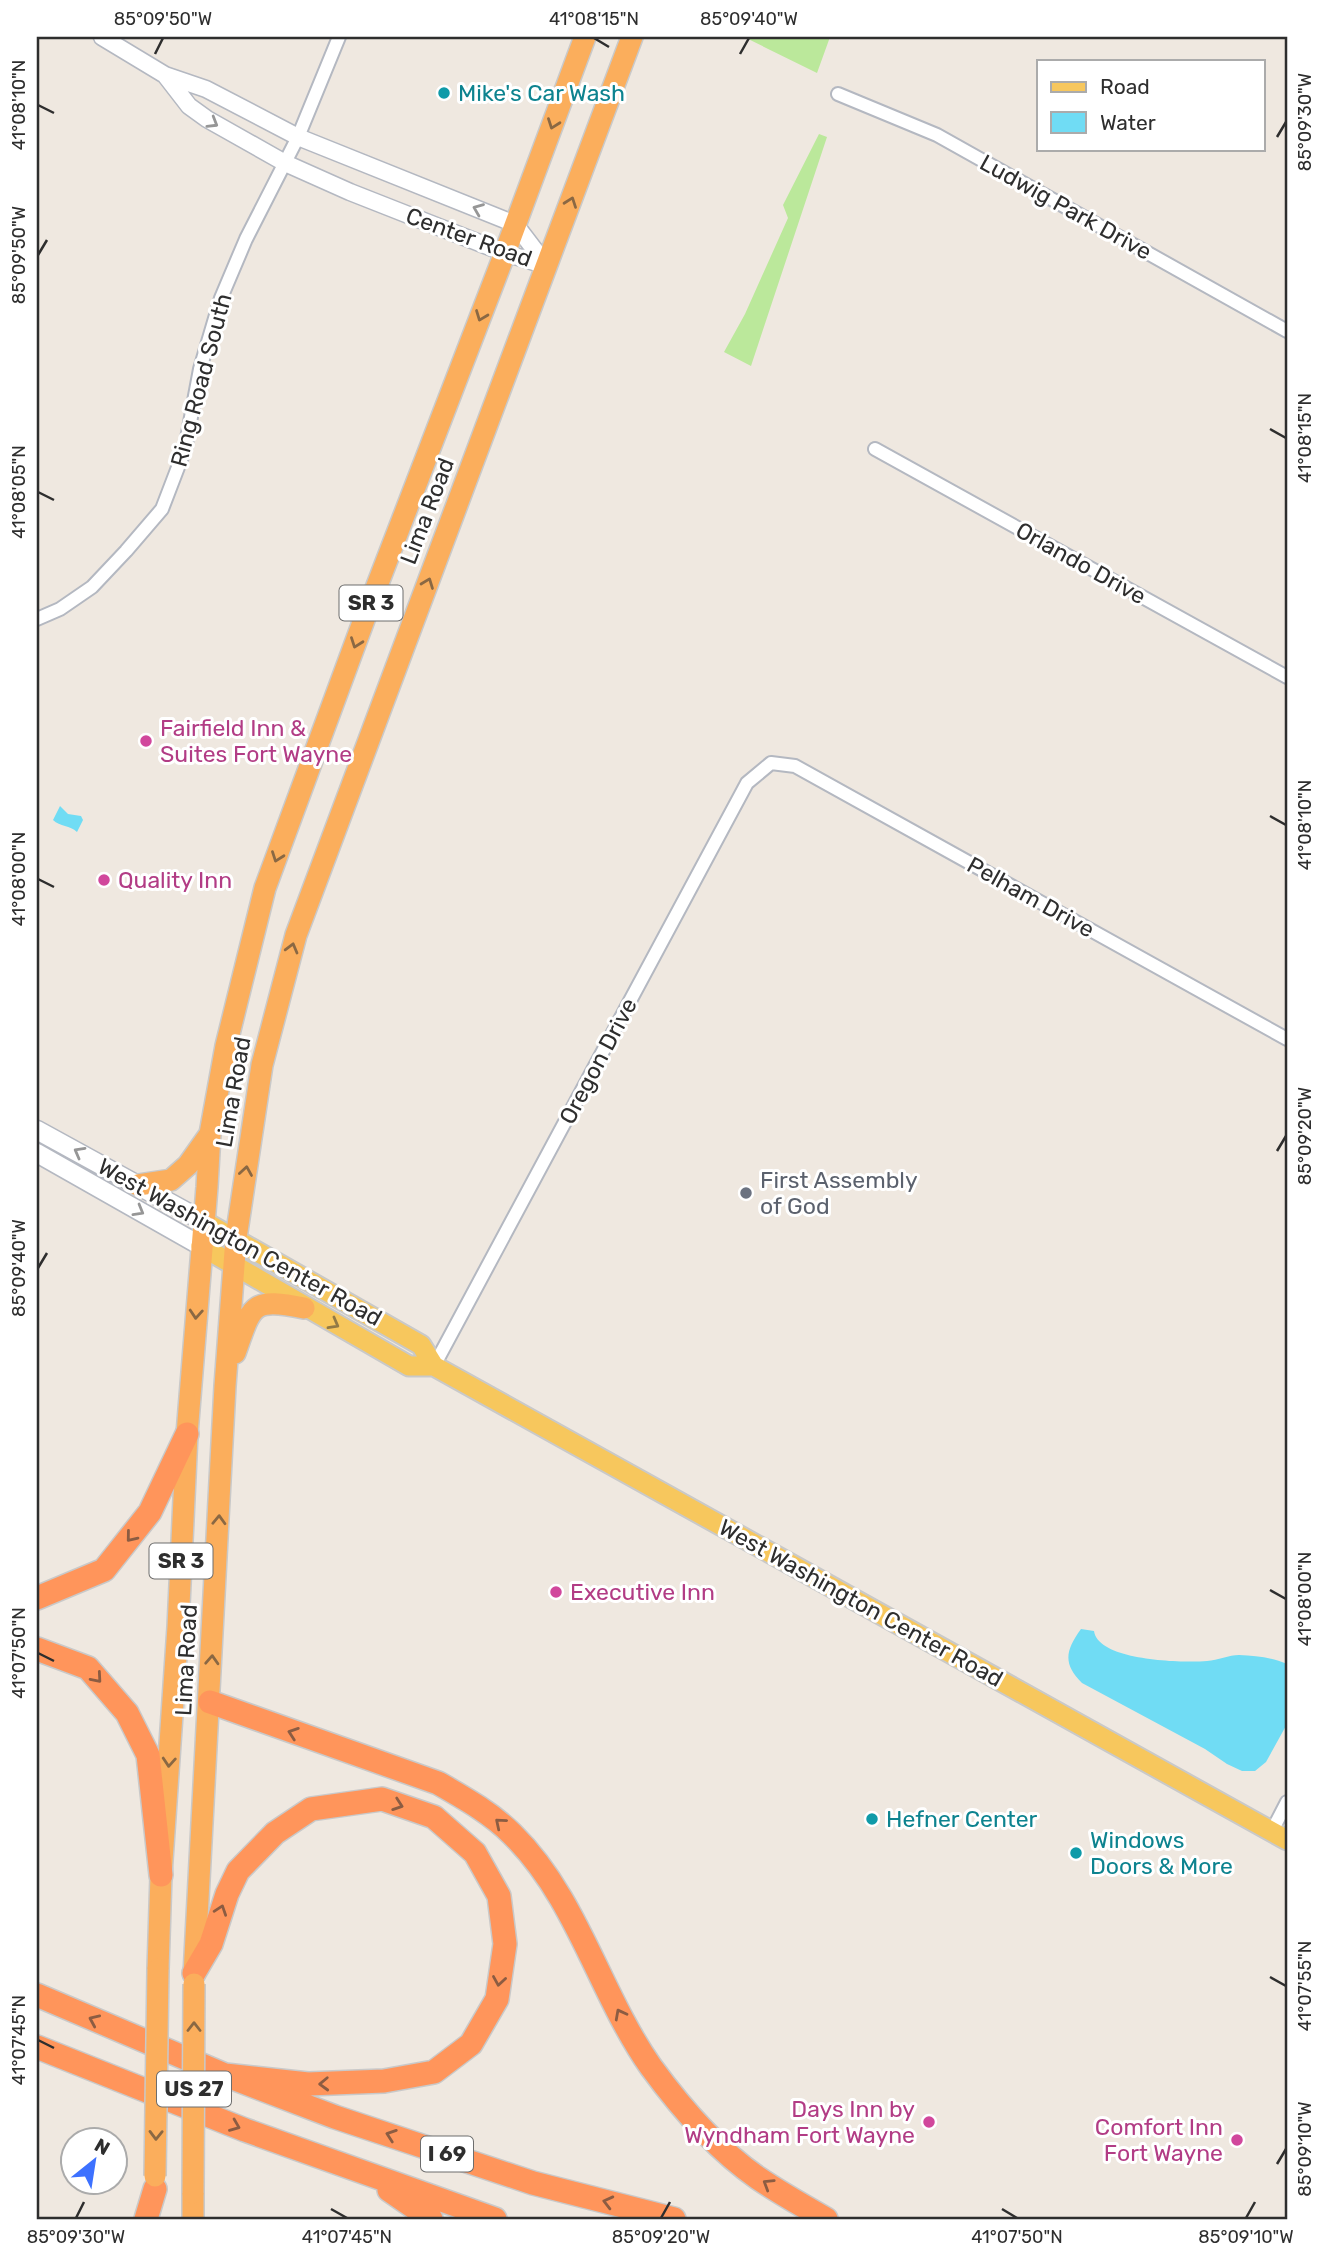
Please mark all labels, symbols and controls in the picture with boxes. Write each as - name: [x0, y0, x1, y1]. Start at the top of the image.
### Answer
- text: 85°09'50"W: [114, 8, 212, 30]
- text: 41°08'15"N: [549, 8, 639, 30]
- text: 85°09'40"W: [700, 8, 798, 30]
- text: 41°08'10"N: [8, 60, 30, 150]
- legend: [1037, 60, 1264, 150]
- text: 85°09'30"W: [1294, 73, 1316, 171]
- text: Road: [1100, 74, 1150, 99]
- place label: Mike's Car Wash: [458, 79, 625, 107]
- marker: Mike's Car Wash: [436, 85, 452, 101]
- text: Water: [1100, 110, 1156, 135]
- one-way arrow: [206, 114, 219, 127]
- one-way arrow: [547, 117, 561, 129]
- street label: Ludwig Park Drive: [975, 148, 1157, 266]
- one-way arrow: [563, 196, 577, 208]
- street label: Center Road: [402, 201, 536, 273]
- one-way arrow: [472, 204, 484, 218]
- text: 85°09'50"W: [8, 206, 30, 304]
- street label: Ring Road South: [164, 290, 238, 470]
- one-way arrow: [475, 310, 489, 322]
- text: 41°08'15"N: [1294, 393, 1316, 483]
- text: 41°08'05"N: [8, 445, 30, 539]
- street label: Lima Road: [394, 454, 460, 568]
- street label: Orlando Drive: [1011, 516, 1151, 610]
- one-way arrow: [419, 577, 433, 589]
- road number: SR 3: [340, 586, 402, 620]
- one-way arrow: [350, 637, 364, 649]
- place label: Fairfield Inn & Suites Fort Wayne: [160, 714, 352, 768]
- marker: Fairfield Inn & Suites Fort Wayne: [138, 733, 154, 749]
- text: 41°08'10"N: [1294, 780, 1316, 870]
- text: 41°08'00"N: [8, 832, 30, 926]
- one-way arrow: [271, 850, 285, 862]
- street label: Pelham Drive: [962, 851, 1100, 943]
- place label: Quality Inn: [118, 866, 232, 894]
- marker: Quality Inn: [96, 872, 112, 888]
- one-way arrow: [284, 942, 298, 954]
- street label: Oregon Drive: [553, 993, 643, 1129]
- street label: Lima Road: [210, 1035, 256, 1149]
- text: 85°09'20"W: [1294, 1087, 1316, 1185]
- one-way arrow: [74, 1147, 87, 1160]
- street label: West Washington Center Road: [93, 1152, 387, 1332]
- one-way arrow: [238, 1165, 253, 1176]
- place label: First Assembly of God: [760, 1166, 918, 1220]
- marker: First Assembly of God: [738, 1185, 754, 1201]
- one-way arrow: [131, 1203, 144, 1216]
- text: 85°09'40"W: [8, 1219, 30, 1317]
- one-way arrow: [189, 1309, 204, 1320]
- one-way arrow: [327, 1316, 340, 1329]
- street label: West Washington Center Road: [714, 1513, 1008, 1693]
- one-way arrow: [211, 1514, 226, 1525]
- one-way arrow: [127, 1528, 139, 1541]
- road number: SR 3: [150, 1544, 212, 1578]
- text: 41°08'00"N: [1294, 1552, 1316, 1646]
- place label: Executive Inn: [570, 1578, 715, 1606]
- marker: Executive Inn: [548, 1584, 564, 1600]
- street label: Lima Road: [169, 1603, 203, 1717]
- text: 41°07'50"N: [8, 1607, 30, 1699]
- one-way arrow: [205, 1654, 220, 1665]
- one-way arrow: [89, 1670, 101, 1683]
- one-way arrow: [287, 1727, 299, 1741]
- one-way arrow: [162, 1756, 177, 1767]
- one-way arrow: [391, 1797, 403, 1811]
- place label: Hefner Center: [886, 1805, 1038, 1833]
- marker: Hefner Center: [864, 1811, 880, 1827]
- one-way arrow: [495, 1819, 508, 1831]
- place label: Windows Doors & More: [1090, 1826, 1233, 1880]
- marker: Windows Doors & More: [1068, 1845, 1084, 1861]
- one-way arrow: [213, 1905, 227, 1917]
- text: 41°07'55"N: [1294, 1941, 1316, 2031]
- one-way arrow: [492, 1975, 507, 1986]
- text: 41°07'45"N: [8, 1995, 30, 2085]
- one-way arrow: [615, 2009, 628, 2021]
- one-way arrow: [89, 2014, 101, 2028]
- one-way arrow: [186, 2021, 202, 2032]
- road number: US 27: [157, 2072, 231, 2106]
- one-way arrow: [319, 2076, 330, 2091]
- place label: Days Inn by Wyndham Fort Wayne: [684, 2095, 915, 2149]
- text: 85°09'10"W: [1294, 2101, 1316, 2197]
- place label: Comfort Inn Fort Wayne: [1095, 2113, 1223, 2167]
- marker: Days Inn by Wyndham Fort Wayne: [921, 2114, 937, 2130]
- one-way arrow: [228, 2117, 240, 2131]
- north arrow: [60, 2126, 130, 2196]
- one-way arrow: [385, 2129, 397, 2143]
- one-way arrow: [148, 2130, 164, 2141]
- marker: Comfort Inn Fort Wayne: [1229, 2132, 1245, 2148]
- text: N: [91, 2133, 114, 2160]
- road number: I 69: [421, 2136, 473, 2172]
- one-way arrow: [762, 2180, 775, 2193]
- one-way arrow: [602, 2196, 614, 2210]
- text: 85°09'30"W: [27, 2226, 125, 2248]
- text: 41°07'45"N: [302, 2226, 392, 2248]
- text: 85°09'20"W: [612, 2226, 710, 2248]
- text: 41°07'50"N: [971, 2226, 1063, 2248]
- text: 85°09'10"W: [1198, 2226, 1294, 2248]

